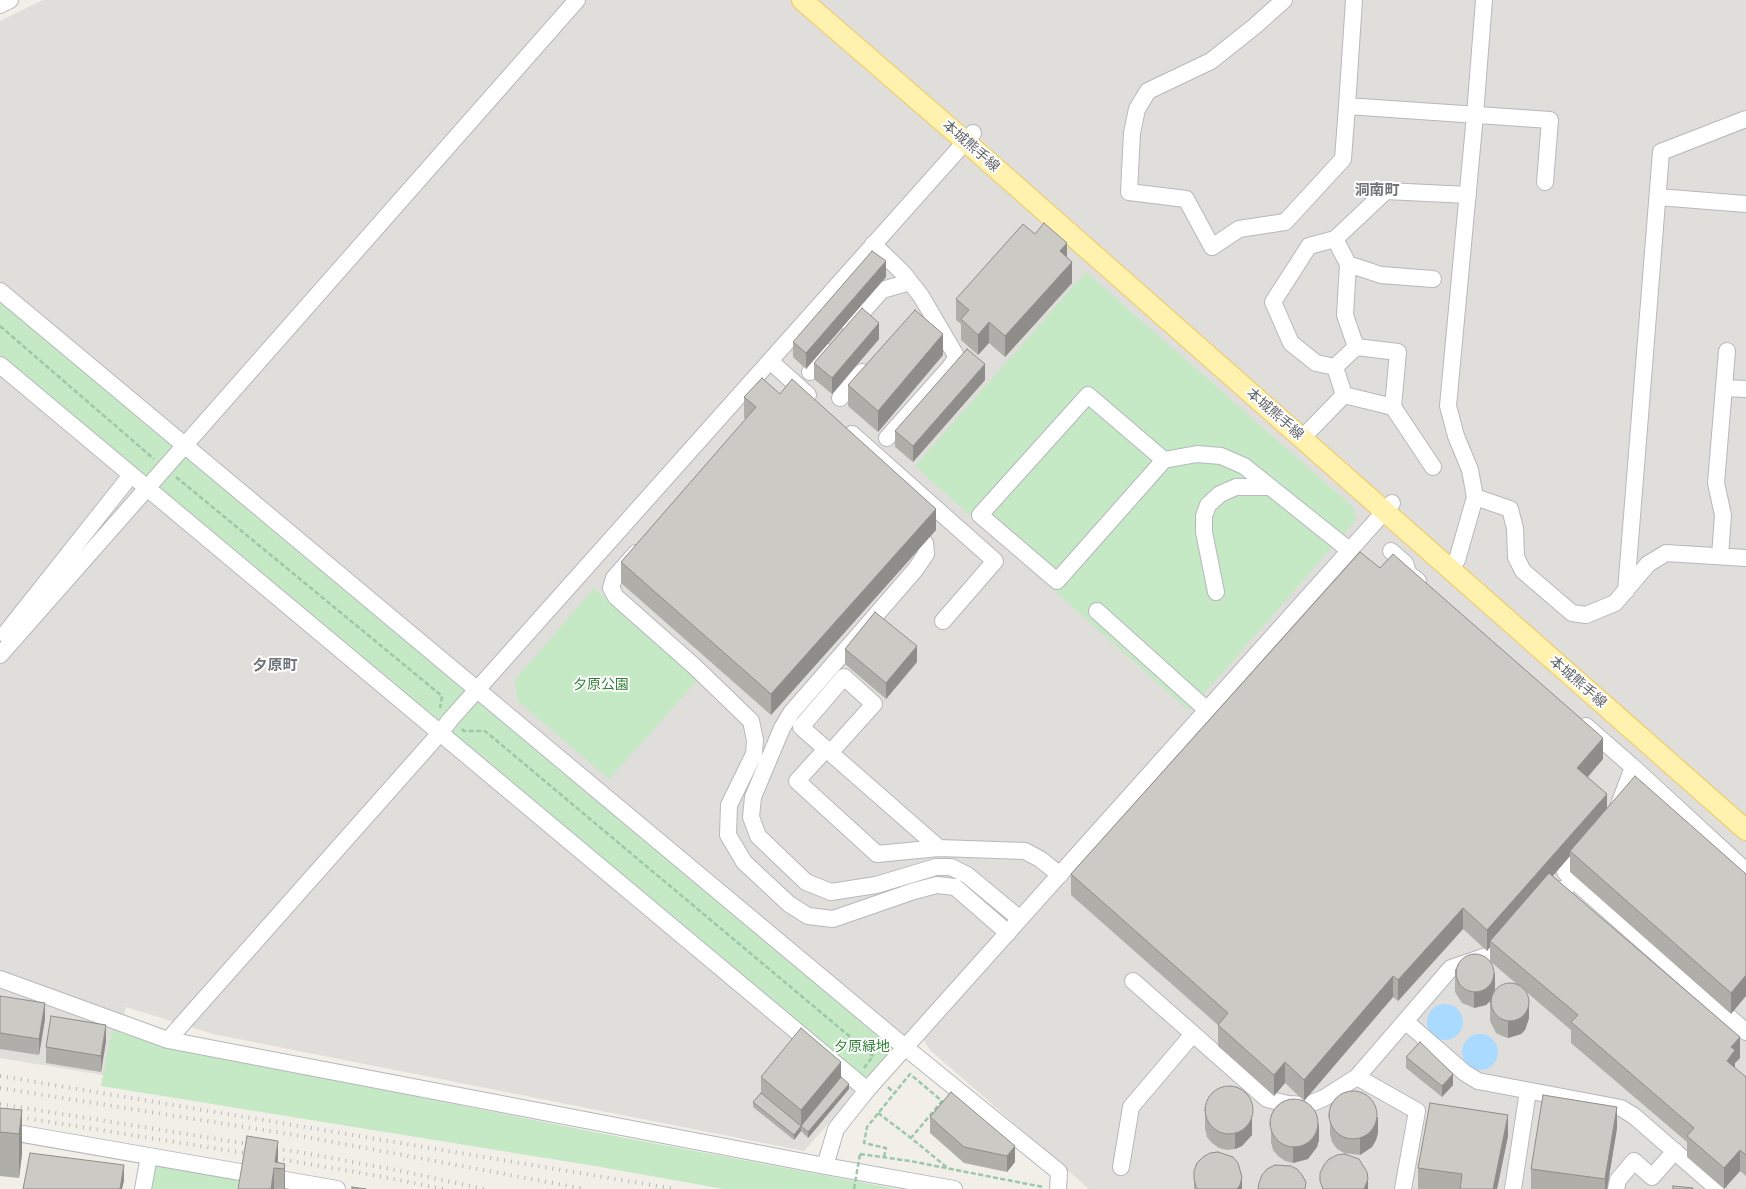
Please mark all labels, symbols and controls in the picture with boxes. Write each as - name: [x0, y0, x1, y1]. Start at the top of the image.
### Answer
- street label: 本城熊手線: [939, 117, 1003, 175]
- district label: 洞南町: [1355, 181, 1399, 199]
- street label: 本城熊手線: [1243, 385, 1307, 443]
- street label: 本城熊手線: [1546, 653, 1610, 711]
- district label: 夕原町: [253, 656, 297, 674]
- park label: 夕原公園: [573, 677, 629, 693]
- park label: 夕原緑地: [834, 1039, 890, 1055]

